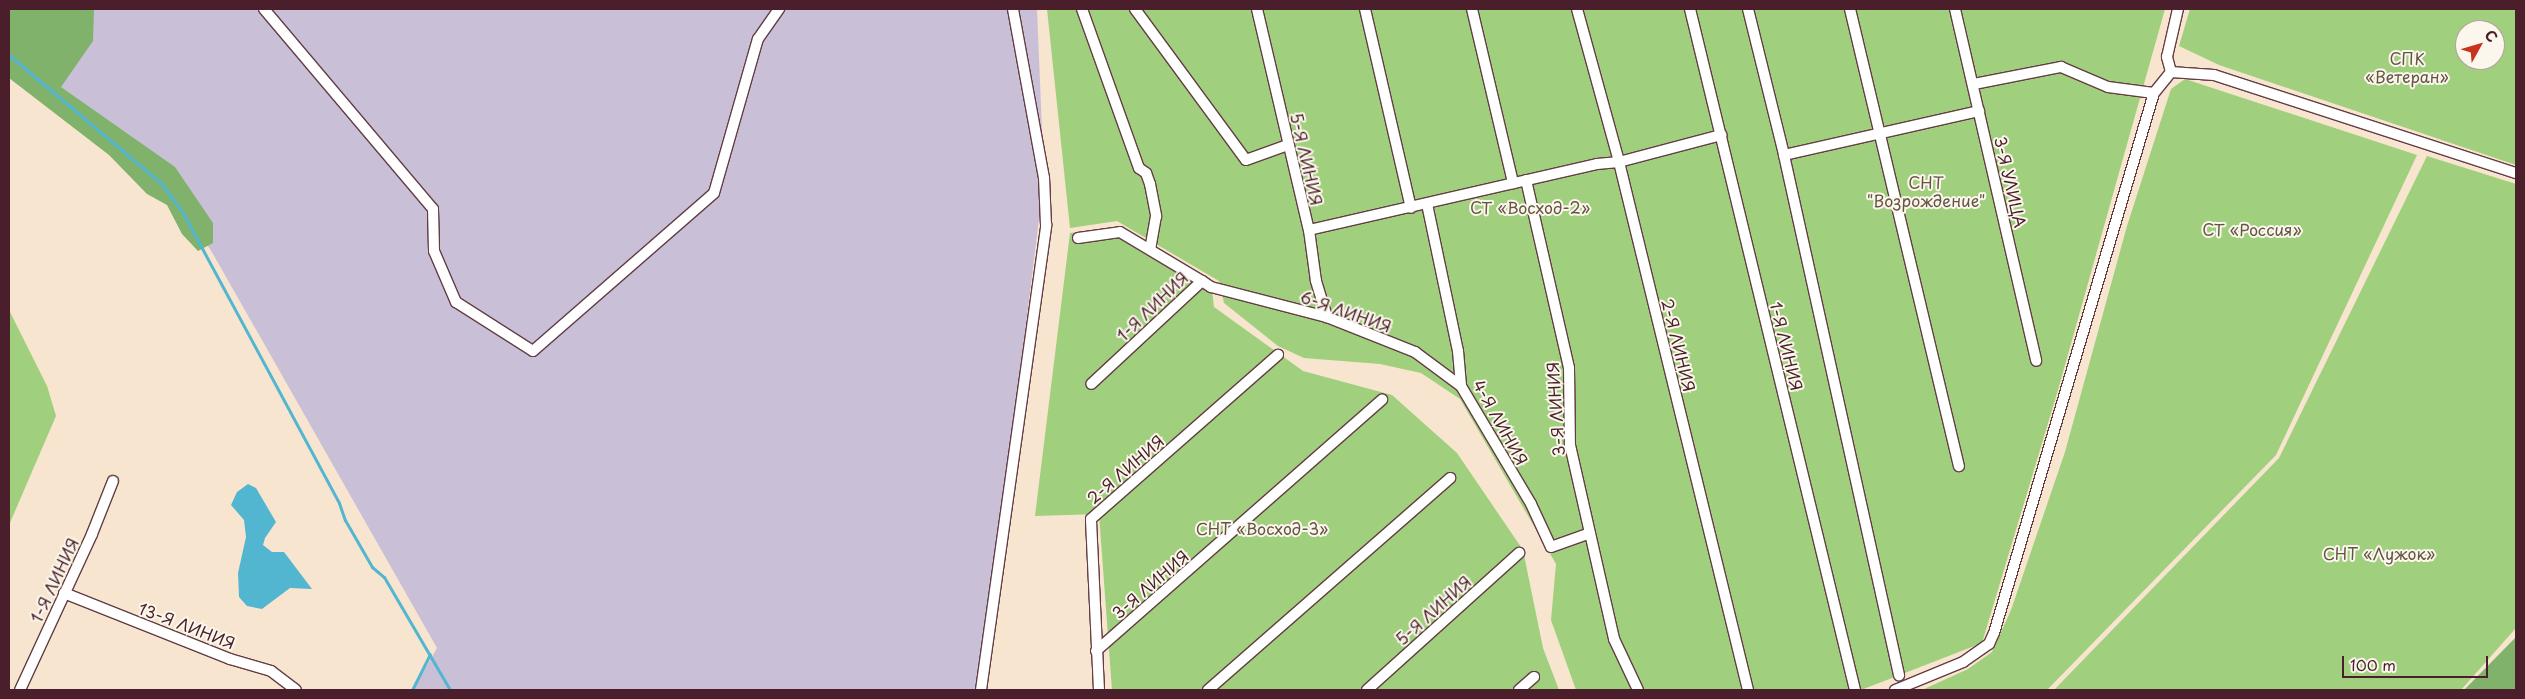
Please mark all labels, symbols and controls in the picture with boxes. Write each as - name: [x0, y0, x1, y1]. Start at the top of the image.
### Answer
- north arrow: [2455, 20, 2505, 70]
- text: С: [2480, 25, 2503, 47]
- park label: СПК «Ветеран»: [2365, 48, 2449, 86]
- street label: 5-Я ЛИНИЯ: [1287, 111, 1327, 207]
- street label: 3-Я УЛИЦА: [1991, 134, 2031, 230]
- park label: СНТ "Возрождение": [1867, 172, 1985, 210]
- park label: СТ «Восход-2»: [1470, 197, 1590, 217]
- park label: СТ «Россия»: [2202, 219, 2302, 239]
- street label: 1-Я ЛИНИЯ: [1112, 267, 1192, 345]
- street label: 6-Я ЛИНИЯ: [1298, 286, 1394, 336]
- street label: 2-Я ЛИНИЯ: [1658, 296, 1700, 394]
- street label: 1-Я ЛИНИЯ: [1767, 299, 1807, 393]
- street label: 3-Я ЛИНИЯ: [1542, 361, 1568, 457]
- street label: 4-Я ЛИНИЯ: [1470, 376, 1532, 468]
- street label: 2-Я ЛИНИЯ: [1083, 430, 1167, 508]
- park label: СНТ «Восход-3»: [1196, 518, 1328, 538]
- street label: 1-Я ЛИНИЯ: [26, 535, 82, 625]
- park label: СНТ «Лужок»: [2323, 543, 2435, 563]
- street label: 3-Я ЛИНИЯ: [1108, 546, 1192, 622]
- street label: 5-Я ЛИНИЯ: [1391, 571, 1475, 649]
- street label: 13-Я ЛИНИЯ: [136, 598, 238, 652]
- scale bar: [2345, 646, 2491, 678]
- text: 100 m: [2350, 653, 2396, 676]

